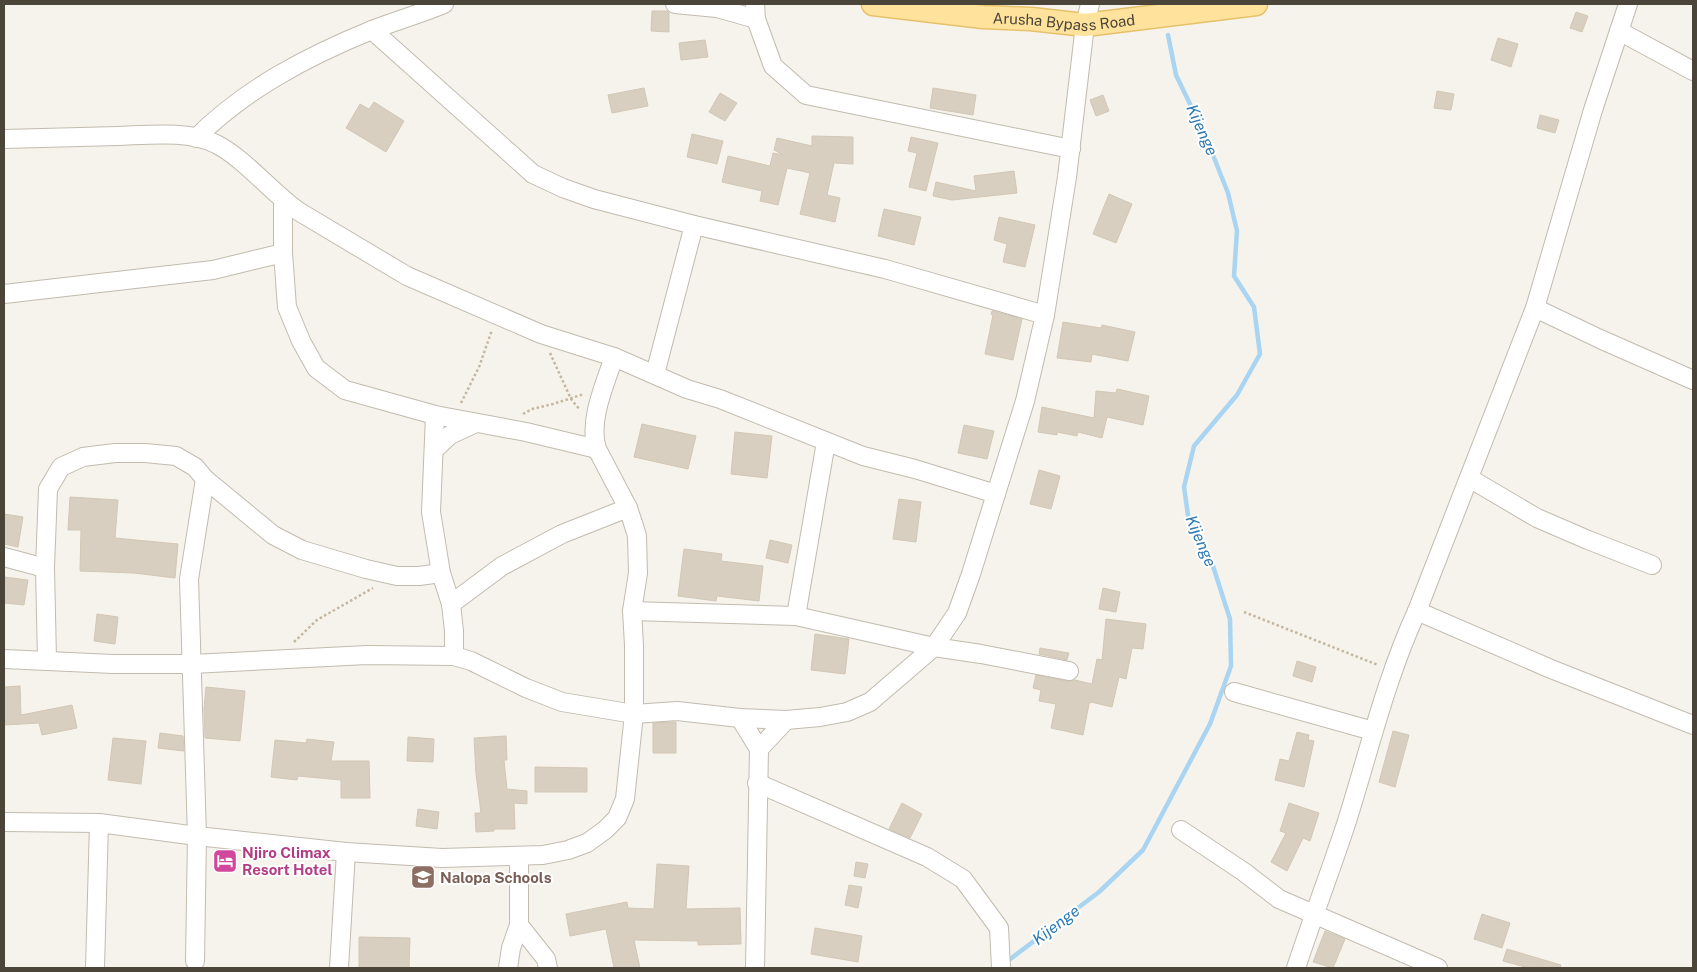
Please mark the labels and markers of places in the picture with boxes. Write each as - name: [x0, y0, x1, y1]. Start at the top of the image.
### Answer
- place label: Njiro Climax Resort Hotel: [242, 844, 332, 878]
- hotel icon: Njiro Climax Resort Hotel: [212, 848, 238, 874]
- school or university icon: Nalopa Schools: [410, 864, 436, 890]
- place label: Nalopa Schools: [440, 869, 552, 886]

